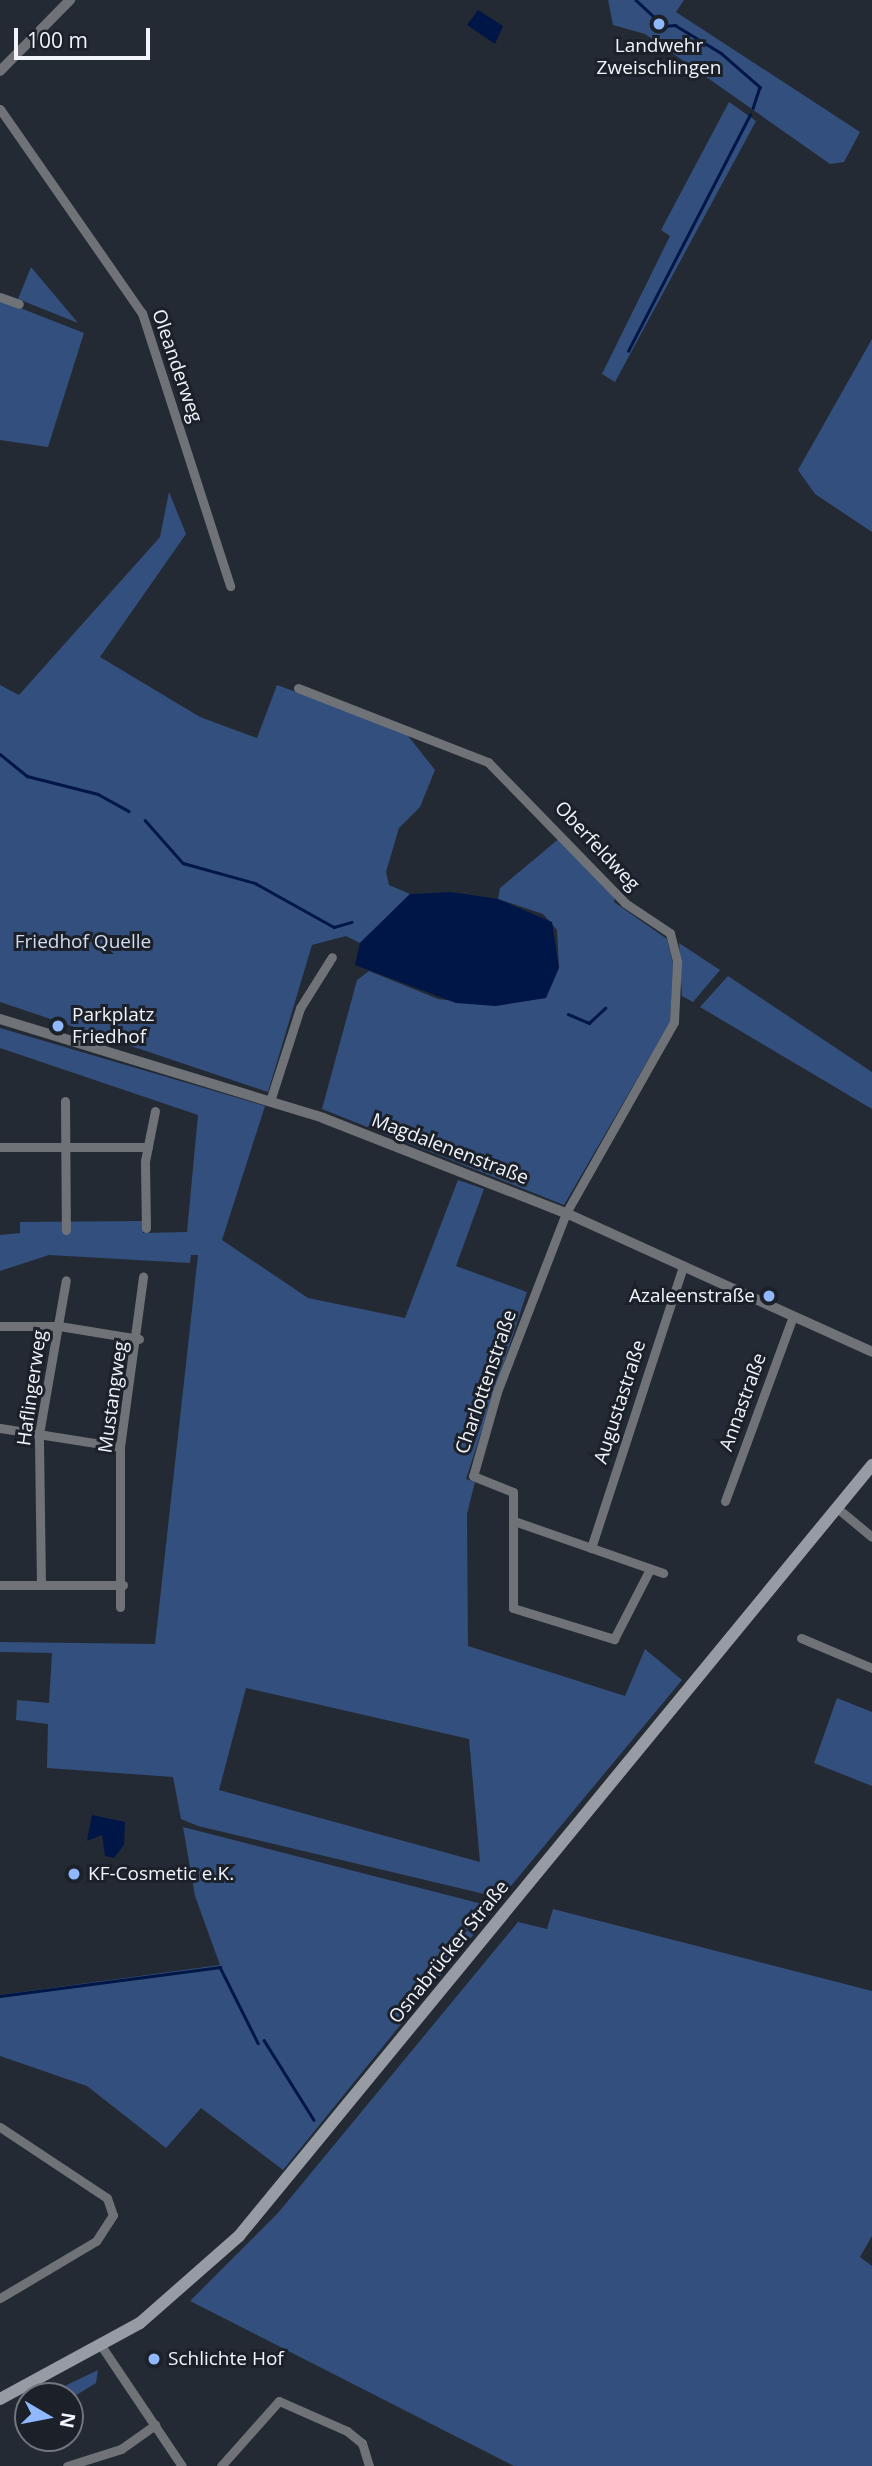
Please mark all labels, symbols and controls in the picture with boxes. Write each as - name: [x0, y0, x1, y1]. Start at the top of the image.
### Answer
- scale bar: [18, 14, 154, 58]
- marker: Landwehr Zweischlingen: [651, 16, 667, 32]
- text: 100 m: [27, 26, 88, 54]
- place label: Landwehr Zweischlingen: [597, 35, 721, 79]
- street label: Oleanderweg: [147, 306, 207, 426]
- street label: Oberfeldweg: [550, 797, 644, 895]
- park label: Friedhof Quelle: [15, 931, 151, 953]
- place label: Parkplatz Friedhof: [72, 1004, 154, 1048]
- marker: Parkplatz Friedhof: [50, 1018, 66, 1034]
- street label: Magdalenenstraße: [368, 1109, 532, 1189]
- place label: Azaleenstraße: [629, 1285, 755, 1307]
- marker: Azaleenstraße: [761, 1288, 777, 1304]
- street label: Charlottenstraße: [451, 1307, 521, 1457]
- street label: Haflingerweg: [13, 1329, 51, 1447]
- street label: Augustastraße: [589, 1337, 651, 1467]
- street label: Mustangweg: [94, 1340, 132, 1454]
- street label: Annastraße: [715, 1350, 771, 1454]
- place label: KF-Cosmetic e.K.: [88, 1863, 234, 1885]
- marker: KF-Cosmetic e.K.: [66, 1866, 82, 1882]
- street label: Osnabrücker Straße: [384, 1876, 514, 2028]
- place label: Schlichte Hof: [168, 2348, 284, 2370]
- marker: Schlichte Hof: [146, 2351, 162, 2367]
- north arrow: [14, 2382, 84, 2452]
- text: N: [54, 2410, 82, 2430]

